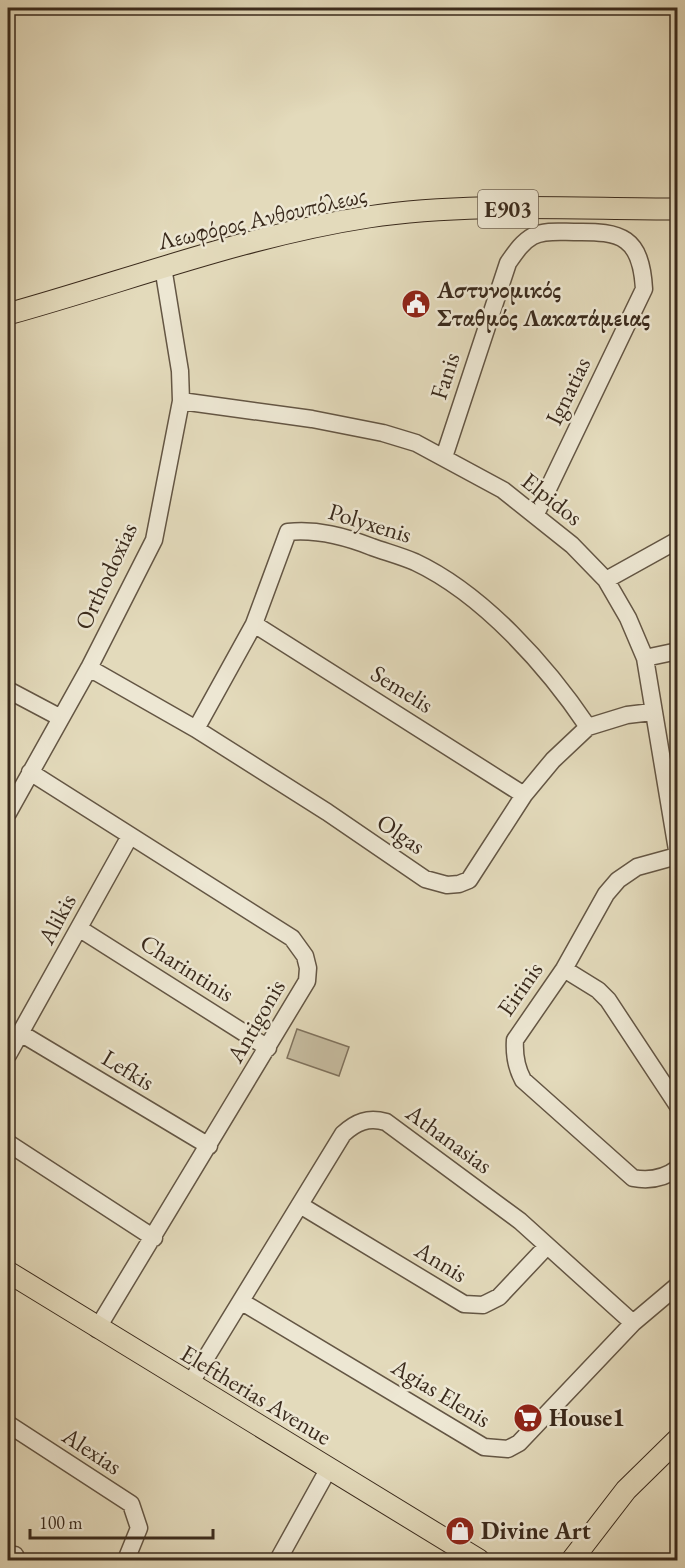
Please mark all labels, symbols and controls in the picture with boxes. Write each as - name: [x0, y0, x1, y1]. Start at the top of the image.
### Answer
- street label: Λεωφόρος Ανθουπόλεως: [154, 178, 369, 257]
- road number: E903: [478, 190, 538, 228]
- place label: Αστυνομικός Σταθμός Λακατάμειας: [436, 274, 651, 333]
- public building icon: Αστυνομικός Σταθμός Λακατάμειας: [400, 288, 432, 320]
- street label: Fanis: [422, 348, 467, 403]
- street label: Ignatias: [538, 352, 597, 430]
- street label: Elpidos: [515, 465, 589, 532]
- street label: Polyxenis: [325, 495, 415, 550]
- street label: Orthodoxias: [67, 517, 144, 634]
- street label: Semelis: [365, 657, 439, 720]
- street label: Olgas: [371, 806, 431, 861]
- street label: Alikis: [30, 888, 83, 950]
- street label: Charintinis: [134, 927, 240, 1009]
- street label: Eirinis: [490, 955, 549, 1022]
- street label: Antigonis: [219, 973, 292, 1069]
- street label: Lefkis: [96, 1042, 160, 1097]
- street label: Athanasias: [399, 1096, 499, 1180]
- street label: Annis: [409, 1233, 473, 1289]
- street label: Eleftherias Avenue: [175, 1337, 337, 1452]
- street label: Agias Elenis: [385, 1350, 496, 1434]
- supermarket icon: House1: [512, 1402, 544, 1434]
- place label: House1: [549, 1402, 625, 1433]
- street label: Alexias: [56, 1419, 128, 1481]
- scale bar: [30, 1502, 213, 1540]
- text: 100 m: [39, 1511, 83, 1534]
- shop icon: Divine Art: [444, 1515, 476, 1547]
- place label: Divine Art: [481, 1515, 591, 1546]

